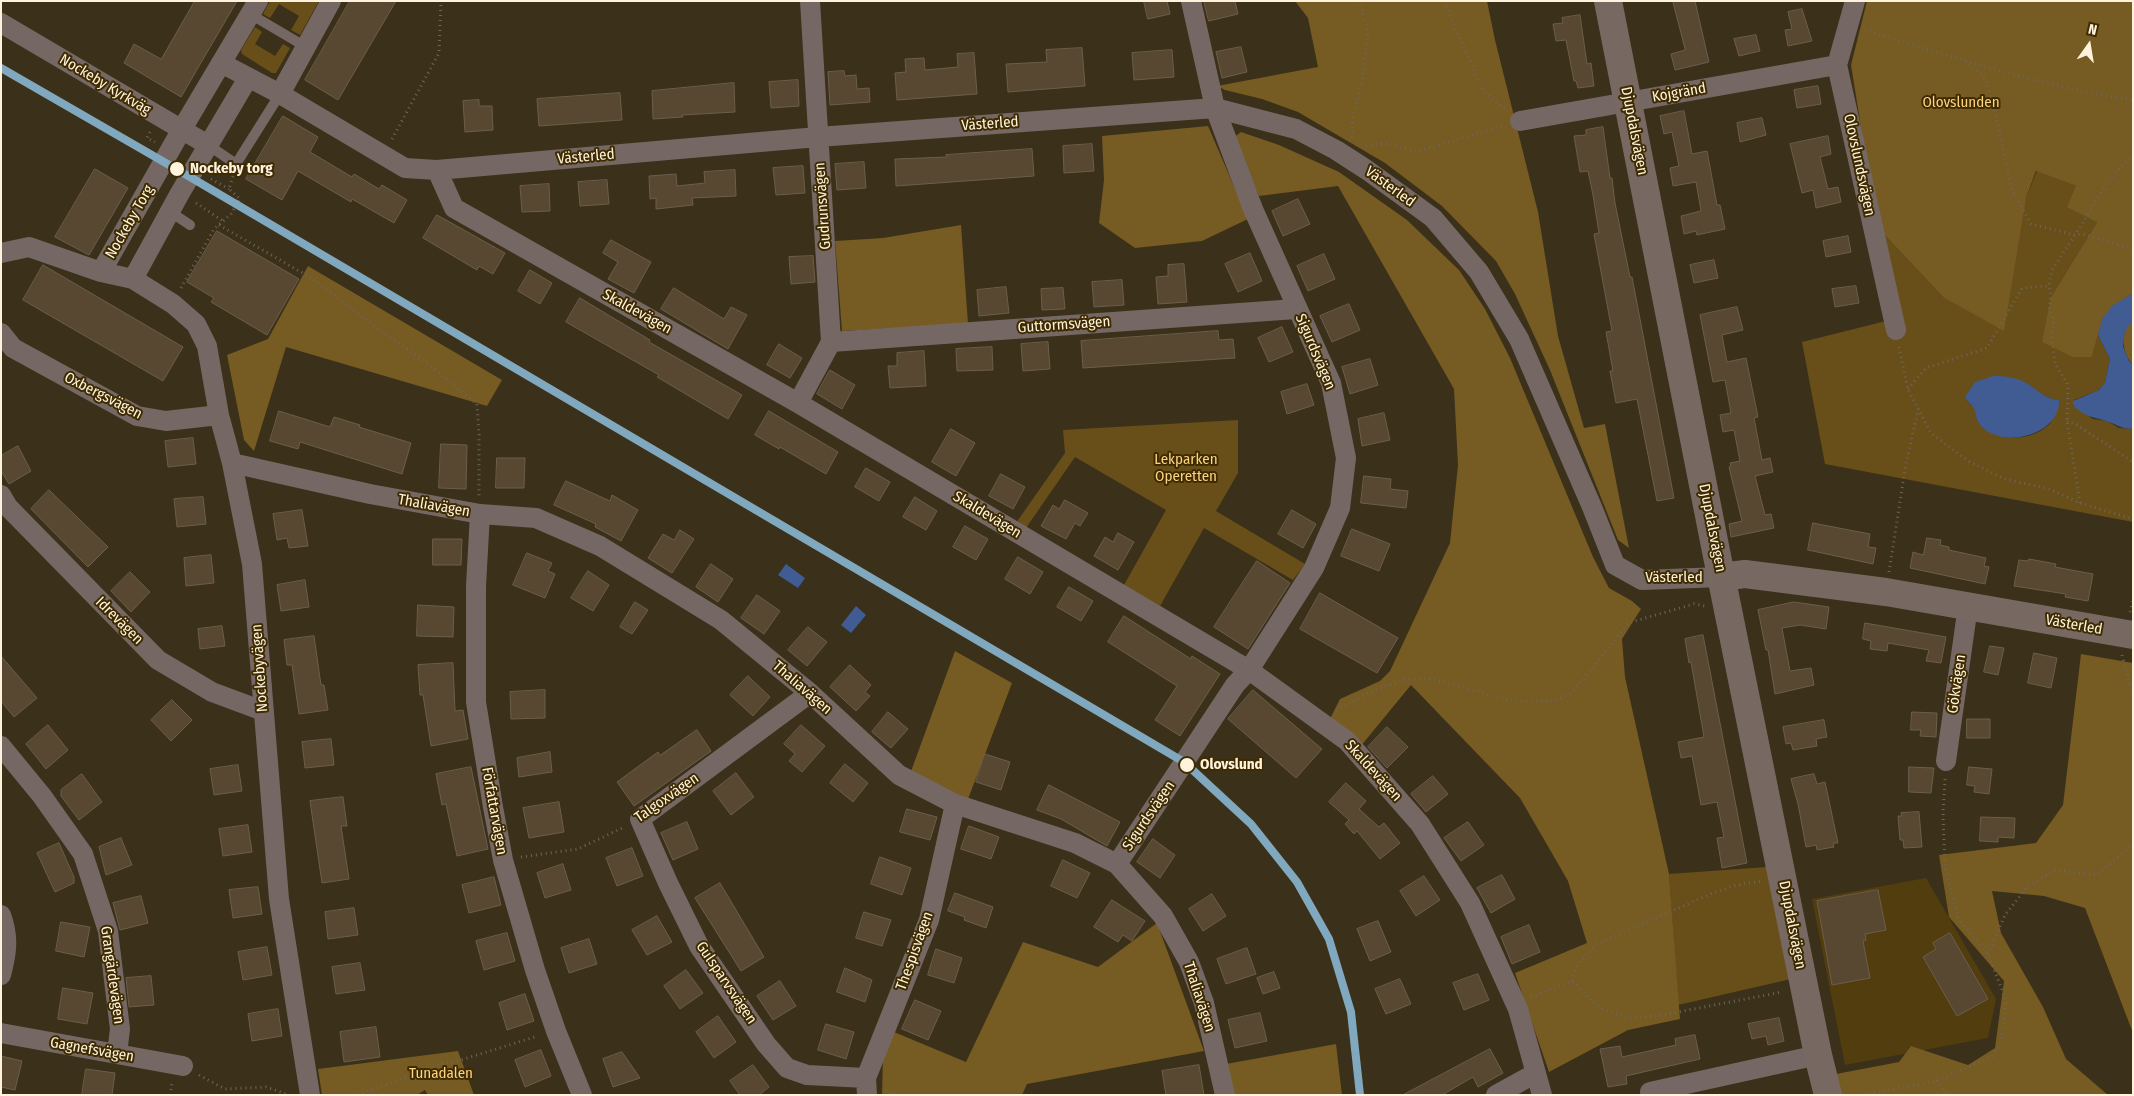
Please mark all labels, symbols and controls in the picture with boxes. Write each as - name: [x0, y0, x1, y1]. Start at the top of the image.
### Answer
- north arrow: [2064, 20, 2114, 70]
- text: N: [2086, 21, 2098, 39]
- street label: Nockeby Kyrkväg: [56, 51, 154, 119]
- street label: Kojgränd: [1651, 79, 1707, 107]
- street label: Djupdalsvägen: [1617, 85, 1651, 177]
- park label: Olovslunden: [1922, 94, 2000, 112]
- street label: Olovslundsvägen: [1839, 112, 1879, 218]
- street label: Västerled: [961, 113, 1019, 135]
- street label: Västerled: [557, 146, 615, 168]
- marker: Nockeby torg: [168, 160, 186, 178]
- place label: Nockeby torg: [190, 160, 273, 178]
- street label: Gudrunsvägen: [811, 162, 835, 250]
- street label: Västerled: [1362, 163, 1418, 211]
- street label: Nockeby Torg: [102, 182, 158, 262]
- street label: Skaldevägen: [599, 286, 675, 338]
- street label: Sigurdsvägen: [1291, 311, 1339, 393]
- street label: Guttormsvägen: [1017, 313, 1111, 337]
- street label: Oxbergsvägen: [61, 369, 145, 423]
- park label: Lekparken Operetten: [1154, 451, 1218, 486]
- street label: Djupdalsvägen: [1695, 482, 1729, 574]
- street label: Skaldevägen: [950, 488, 1024, 542]
- street label: Thaliavägen: [397, 491, 471, 521]
- street label: Västerled: [1645, 569, 1703, 587]
- street label: Idrevägen: [91, 593, 147, 649]
- street label: Västerled: [2044, 611, 2104, 639]
- street label: Nockebyvägen: [248, 623, 272, 713]
- street label: Gökvägen: [1944, 653, 1970, 715]
- street label: Thaliavägen: [769, 657, 835, 719]
- street label: Skaldevägen: [1341, 737, 1405, 805]
- marker: Olovslund: [1178, 756, 1196, 774]
- place label: Olovslund: [1200, 756, 1263, 774]
- street label: Författarvägen: [477, 766, 511, 856]
- street label: Talgoxvägen: [631, 769, 703, 827]
- street label: Sigurdsvägen: [1119, 777, 1179, 855]
- street label: Djupdalsvägen: [1775, 879, 1809, 971]
- street label: Thespisvägen: [892, 909, 938, 993]
- street label: Grangärdevägen: [96, 925, 128, 1025]
- street label: Gulsparvsvägen: [692, 938, 760, 1028]
- street label: Thaliavägen: [1179, 960, 1219, 1034]
- street label: Gagnefsvägen: [49, 1034, 135, 1066]
- park label: Tunadalen: [409, 1065, 473, 1083]

